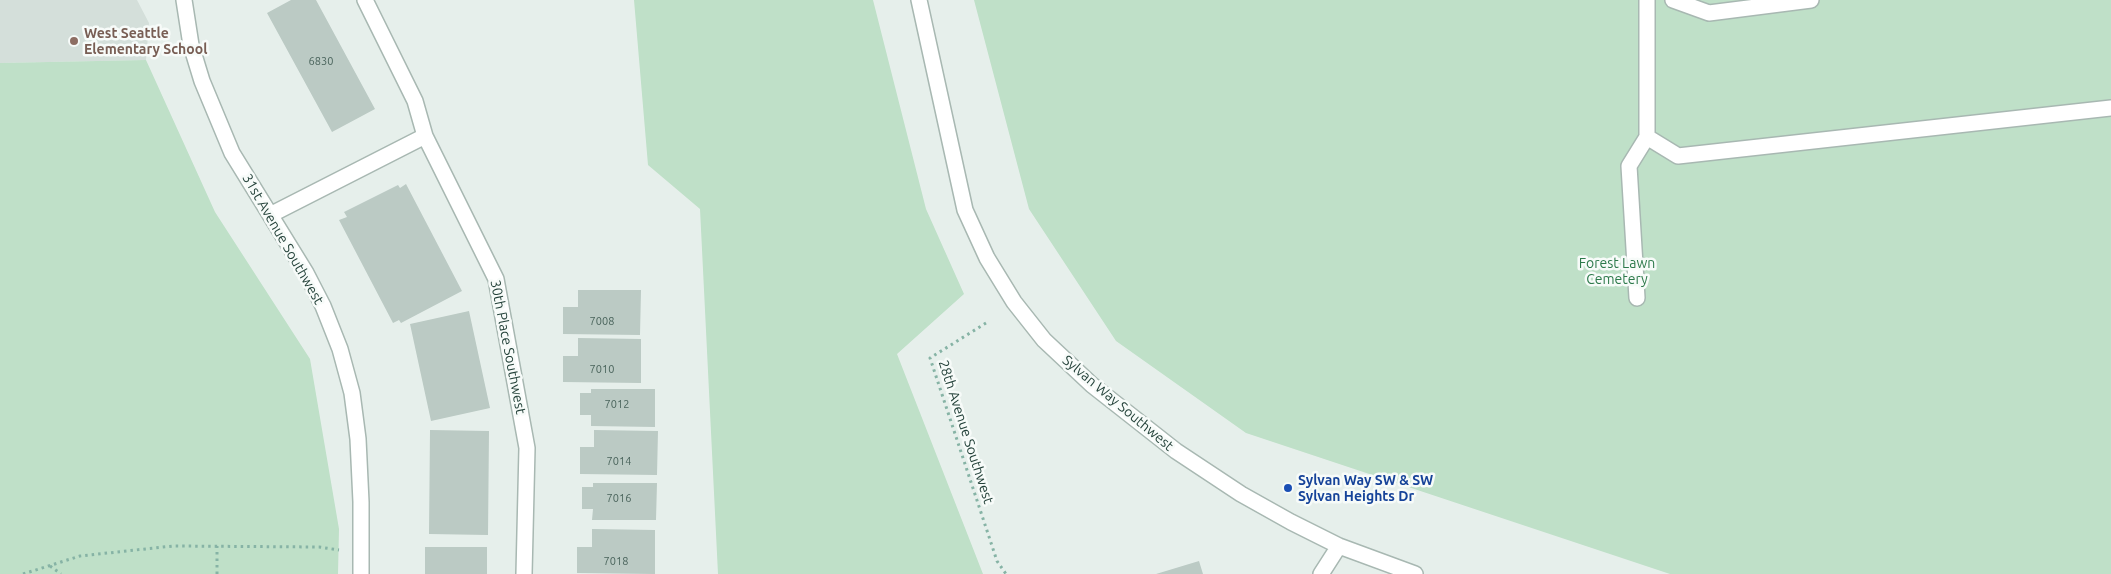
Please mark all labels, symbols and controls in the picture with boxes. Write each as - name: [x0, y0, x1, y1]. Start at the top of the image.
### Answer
- place label: West Seattle Elementary School: [84, 25, 207, 58]
- marker: West Seattle Elementary School: [68, 35, 80, 47]
- house number: 6830: [309, 54, 333, 68]
- street label: 31st Avenue Southwest: [239, 171, 327, 307]
- park label: Forest Lawn Cemetery: [1579, 255, 1655, 288]
- street label: 30th Place Southwest: [487, 278, 529, 416]
- house number: 7008: [590, 314, 614, 328]
- street label: Sylvan Way Southwest: [1059, 352, 1177, 454]
- street label: 28th Avenue Southwest: [935, 358, 997, 506]
- house number: 7010: [590, 362, 614, 376]
- house number: 7012: [605, 397, 629, 411]
- house number: 7014: [607, 454, 631, 468]
- place label: Sylvan Way SW & SW Sylvan Heights Dr: [1298, 472, 1433, 504]
- marker: Sylvan Way SW & SW Sylvan Heights Dr: [1282, 482, 1294, 494]
- house number: 7016: [607, 491, 631, 505]
- house number: 7018: [604, 554, 628, 568]

